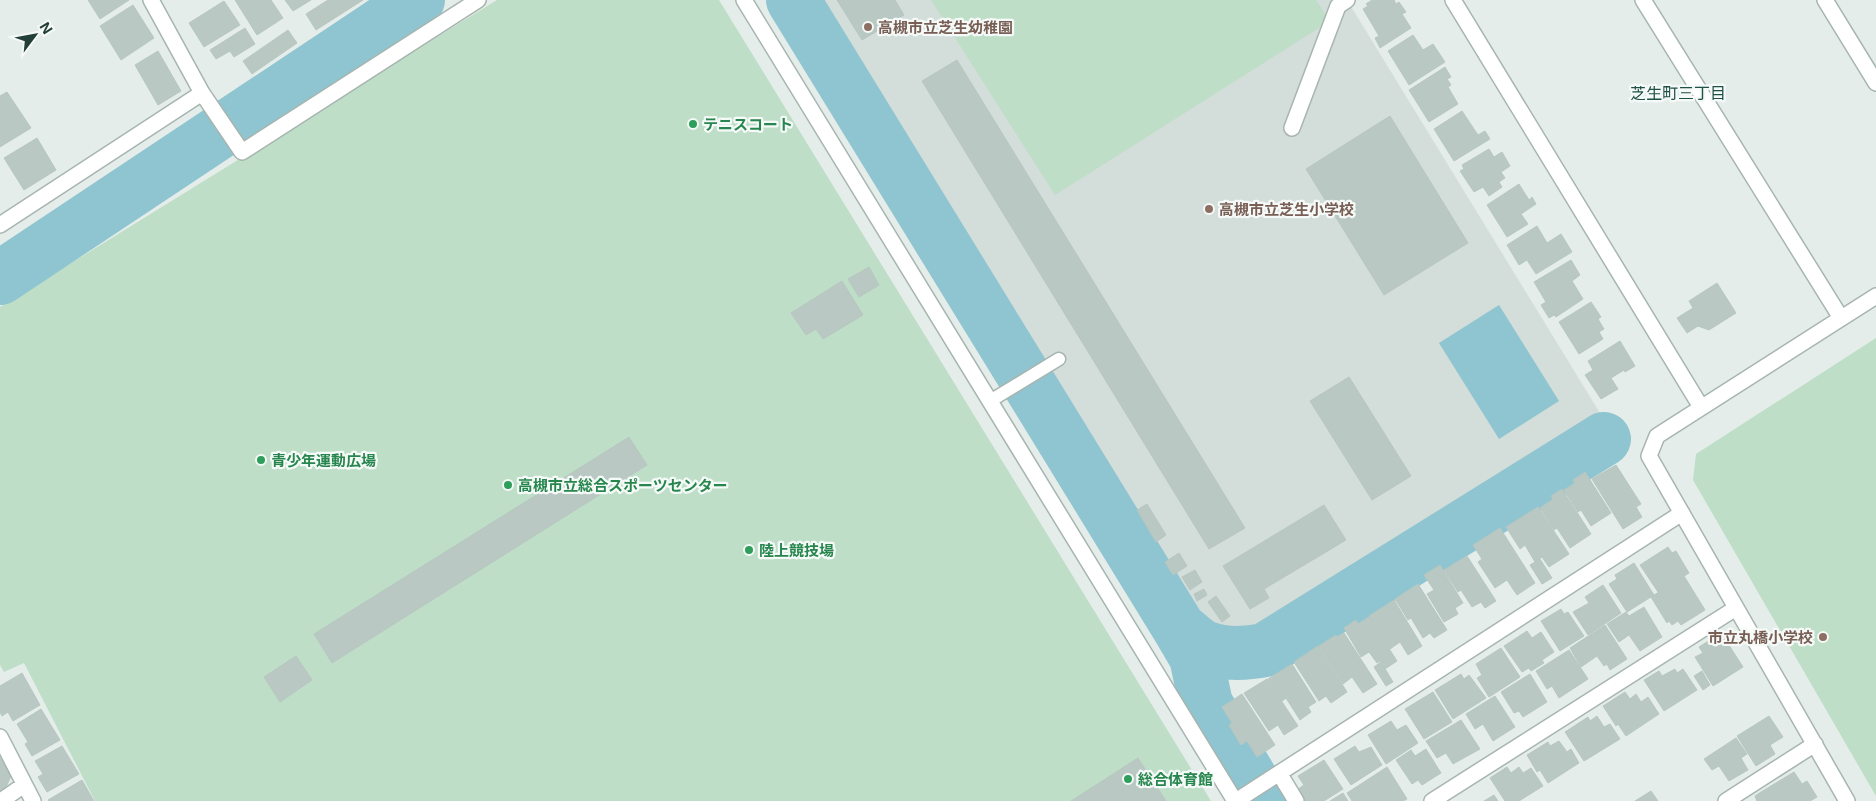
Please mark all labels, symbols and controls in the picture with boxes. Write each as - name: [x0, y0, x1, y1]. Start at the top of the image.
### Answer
- north arrow: [10, 10, 60, 60]
- place label: 高槻市立芝生幼稚園: [878, 18, 1013, 37]
- text: N: [36, 19, 56, 37]
- marker: 高槻市立芝生幼稚園: [862, 21, 874, 33]
- district label: 芝生町三丁目: [1630, 83, 1726, 103]
- place label: テニスコート: [703, 115, 793, 134]
- marker: テニスコート: [687, 118, 699, 130]
- place label: 高槻市立芝生小学校: [1219, 200, 1354, 219]
- marker: 高槻市立芝生小学校: [1203, 203, 1215, 215]
- place label: 青少年運動広場: [271, 451, 376, 470]
- marker: 青少年運動広場: [255, 454, 267, 466]
- place label: 高槻市立総合スポーツセンター: [518, 476, 728, 495]
- marker: 高槻市立総合スポーツセンター: [502, 479, 514, 491]
- place label: 陸上競技場: [759, 541, 834, 560]
- marker: 陸上競技場: [743, 544, 755, 556]
- place label: 市立丸橋小学校: [1708, 628, 1813, 647]
- marker: 市立丸橋小学校: [1817, 631, 1829, 643]
- place label: 総合体育館: [1138, 770, 1213, 789]
- marker: 総合体育館: [1122, 773, 1134, 785]

